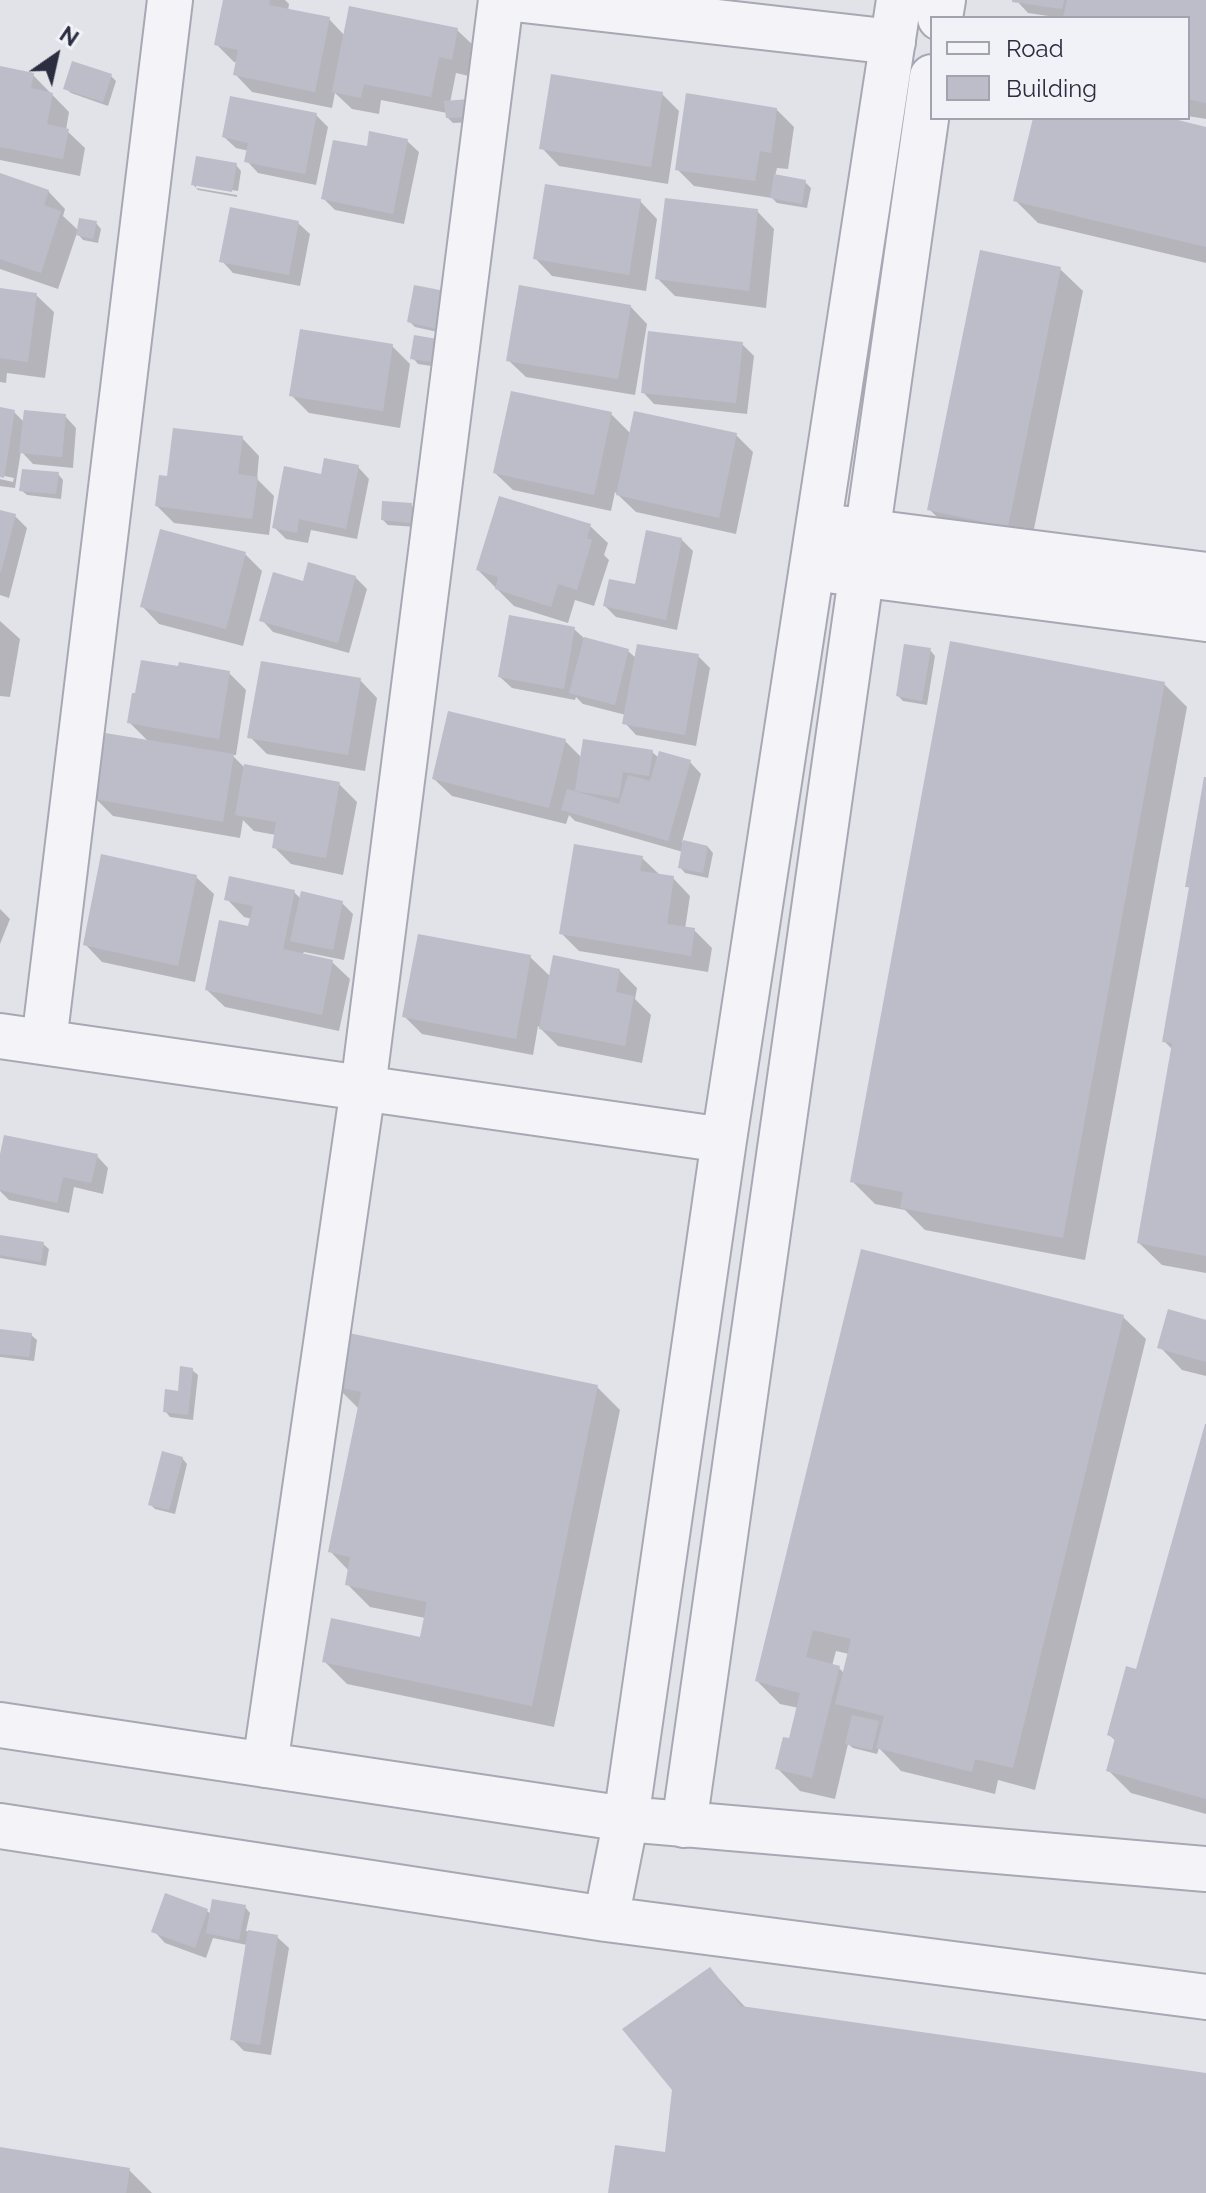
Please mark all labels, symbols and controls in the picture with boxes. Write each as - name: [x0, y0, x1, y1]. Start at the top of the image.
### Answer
- north arrow: [16, 16, 96, 96]
- legend: [930, 16, 1190, 120]
- text: N: [55, 21, 84, 52]
- text: Road: [1006, 34, 1064, 63]
- text: Building: [1006, 74, 1097, 103]

